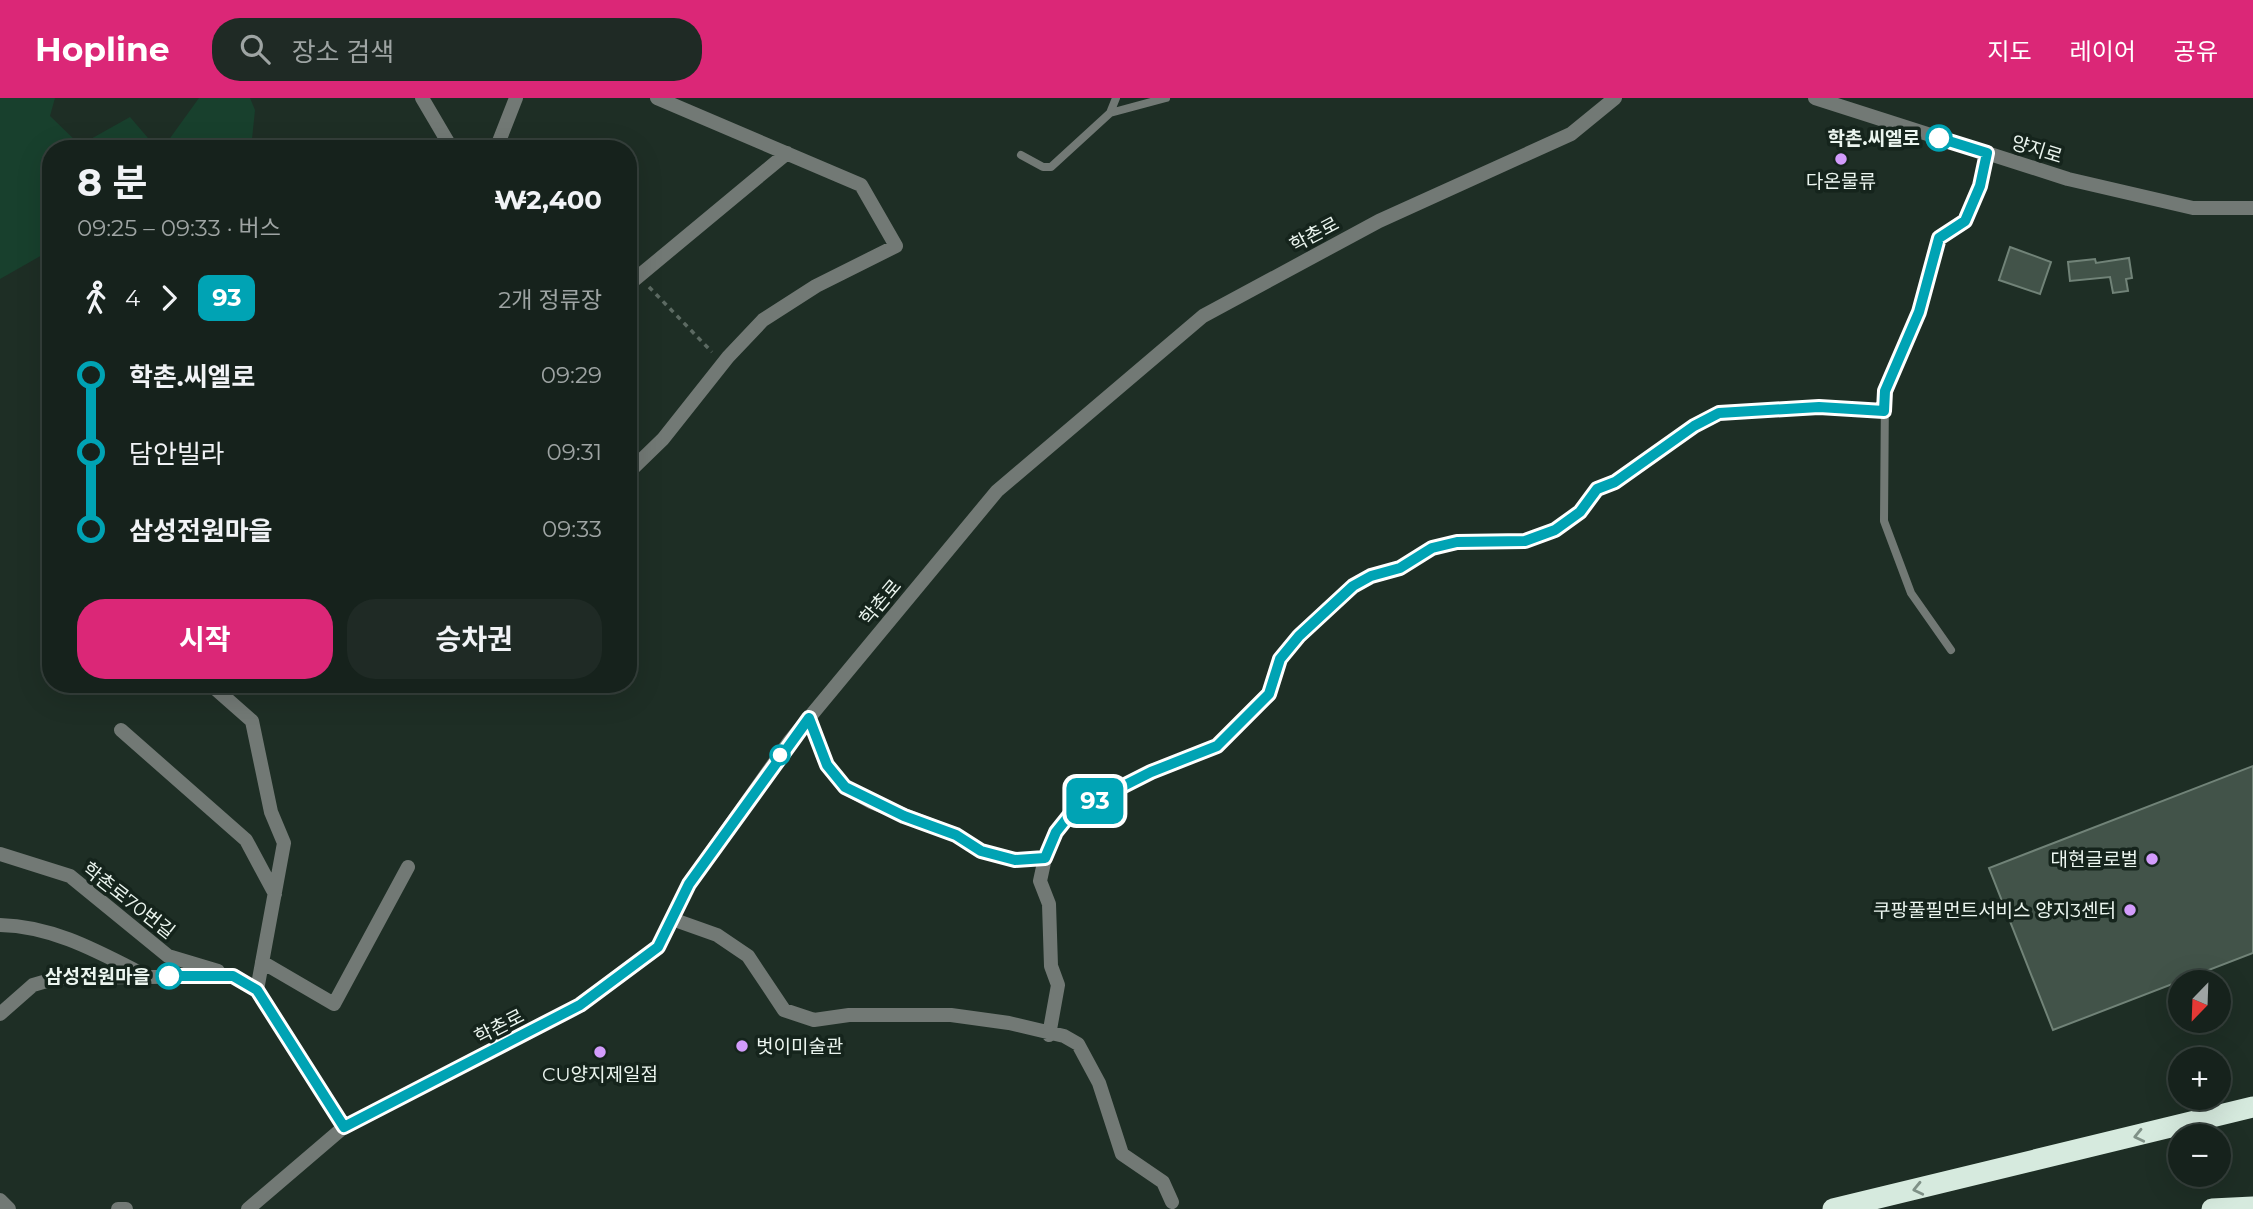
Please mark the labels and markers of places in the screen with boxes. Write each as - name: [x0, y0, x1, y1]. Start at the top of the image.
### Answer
- marker: 학촌.씨엘로: [1926, 125, 1952, 151]
- place label: 학촌.씨엘로: [1828, 127, 1920, 150]
- marker: 다온물류: [1833, 151, 1849, 167]
- place label: 다온물류: [1806, 170, 1876, 193]
- unlabelled marker: [770, 745, 790, 765]
- place label: 대현글로벌: [2051, 848, 2138, 871]
- marker: 대현글로벌: [2144, 851, 2160, 867]
- place label: 쿠팡풀필먼트서비스 양지3센터: [1873, 899, 2116, 922]
- marker: 쿠팡풀필먼트서비스 양지3센터: [2122, 902, 2138, 918]
- marker: 삼성전원마을: [156, 963, 182, 989]
- place label: 삼성전원마을: [45, 965, 150, 988]
- place label: 벗이미술관: [756, 1035, 843, 1058]
- marker: 벗이미술관: [734, 1038, 750, 1054]
- marker: CU양지제일점: [592, 1044, 608, 1060]
- place label: CU양지제일점: [542, 1063, 658, 1086]

